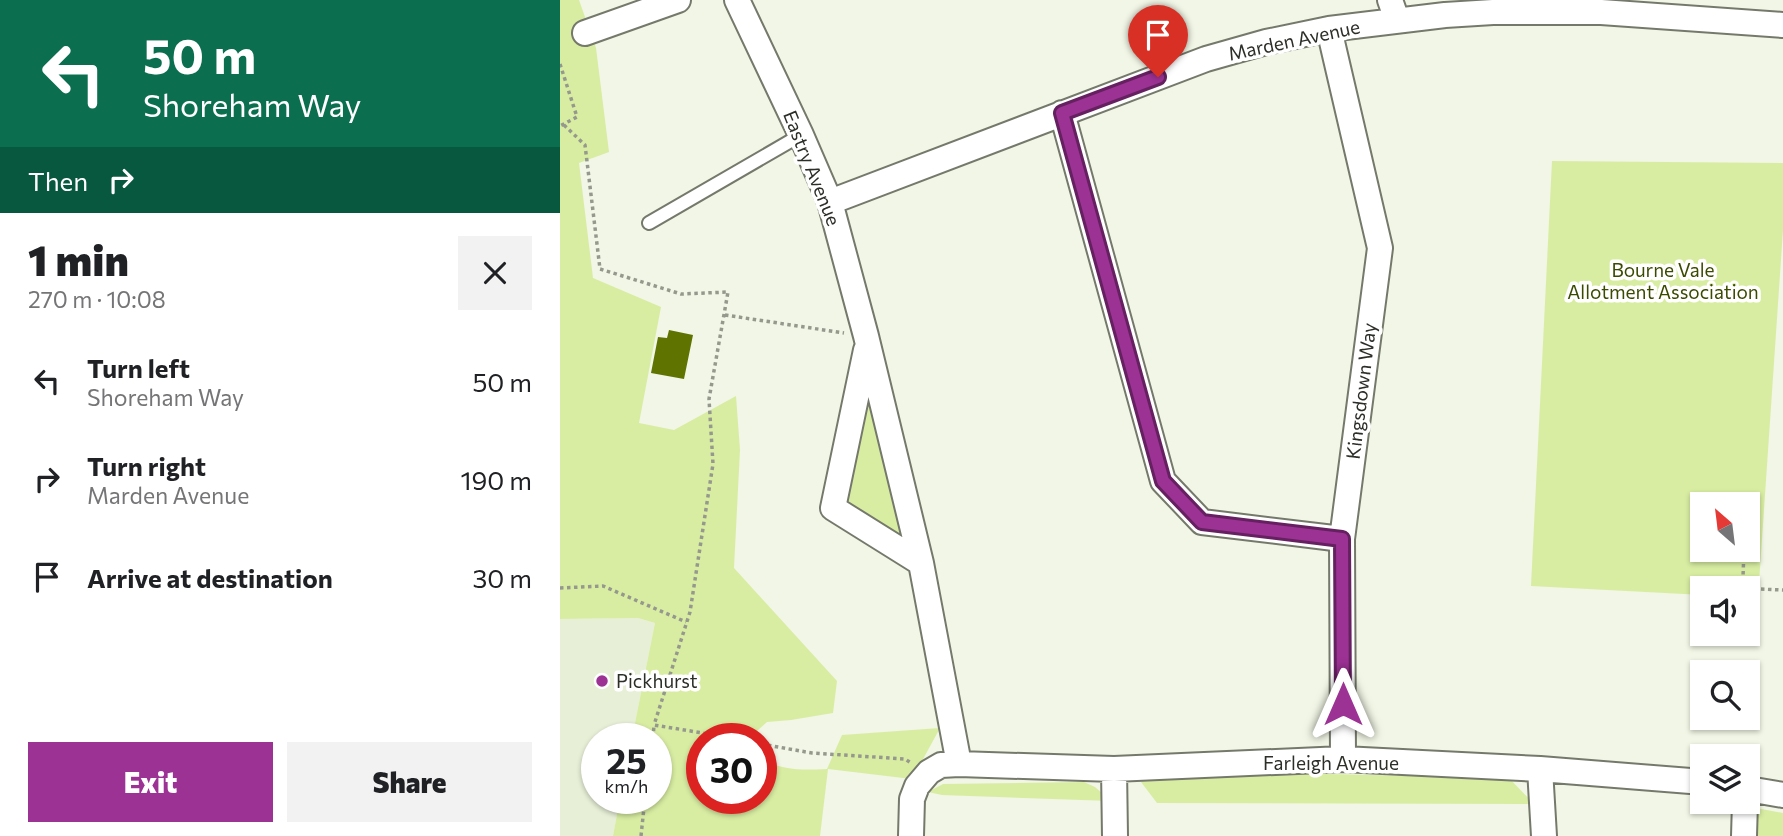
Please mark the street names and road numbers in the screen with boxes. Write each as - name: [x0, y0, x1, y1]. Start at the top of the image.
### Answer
- street label: Marden Avenue: [1226, 14, 1362, 65]
- street label: Eastry Avenue: [779, 107, 846, 229]
- street label: Kingsdown Way: [1341, 321, 1380, 460]
- street label: Farleigh Avenue: [1263, 751, 1399, 774]

